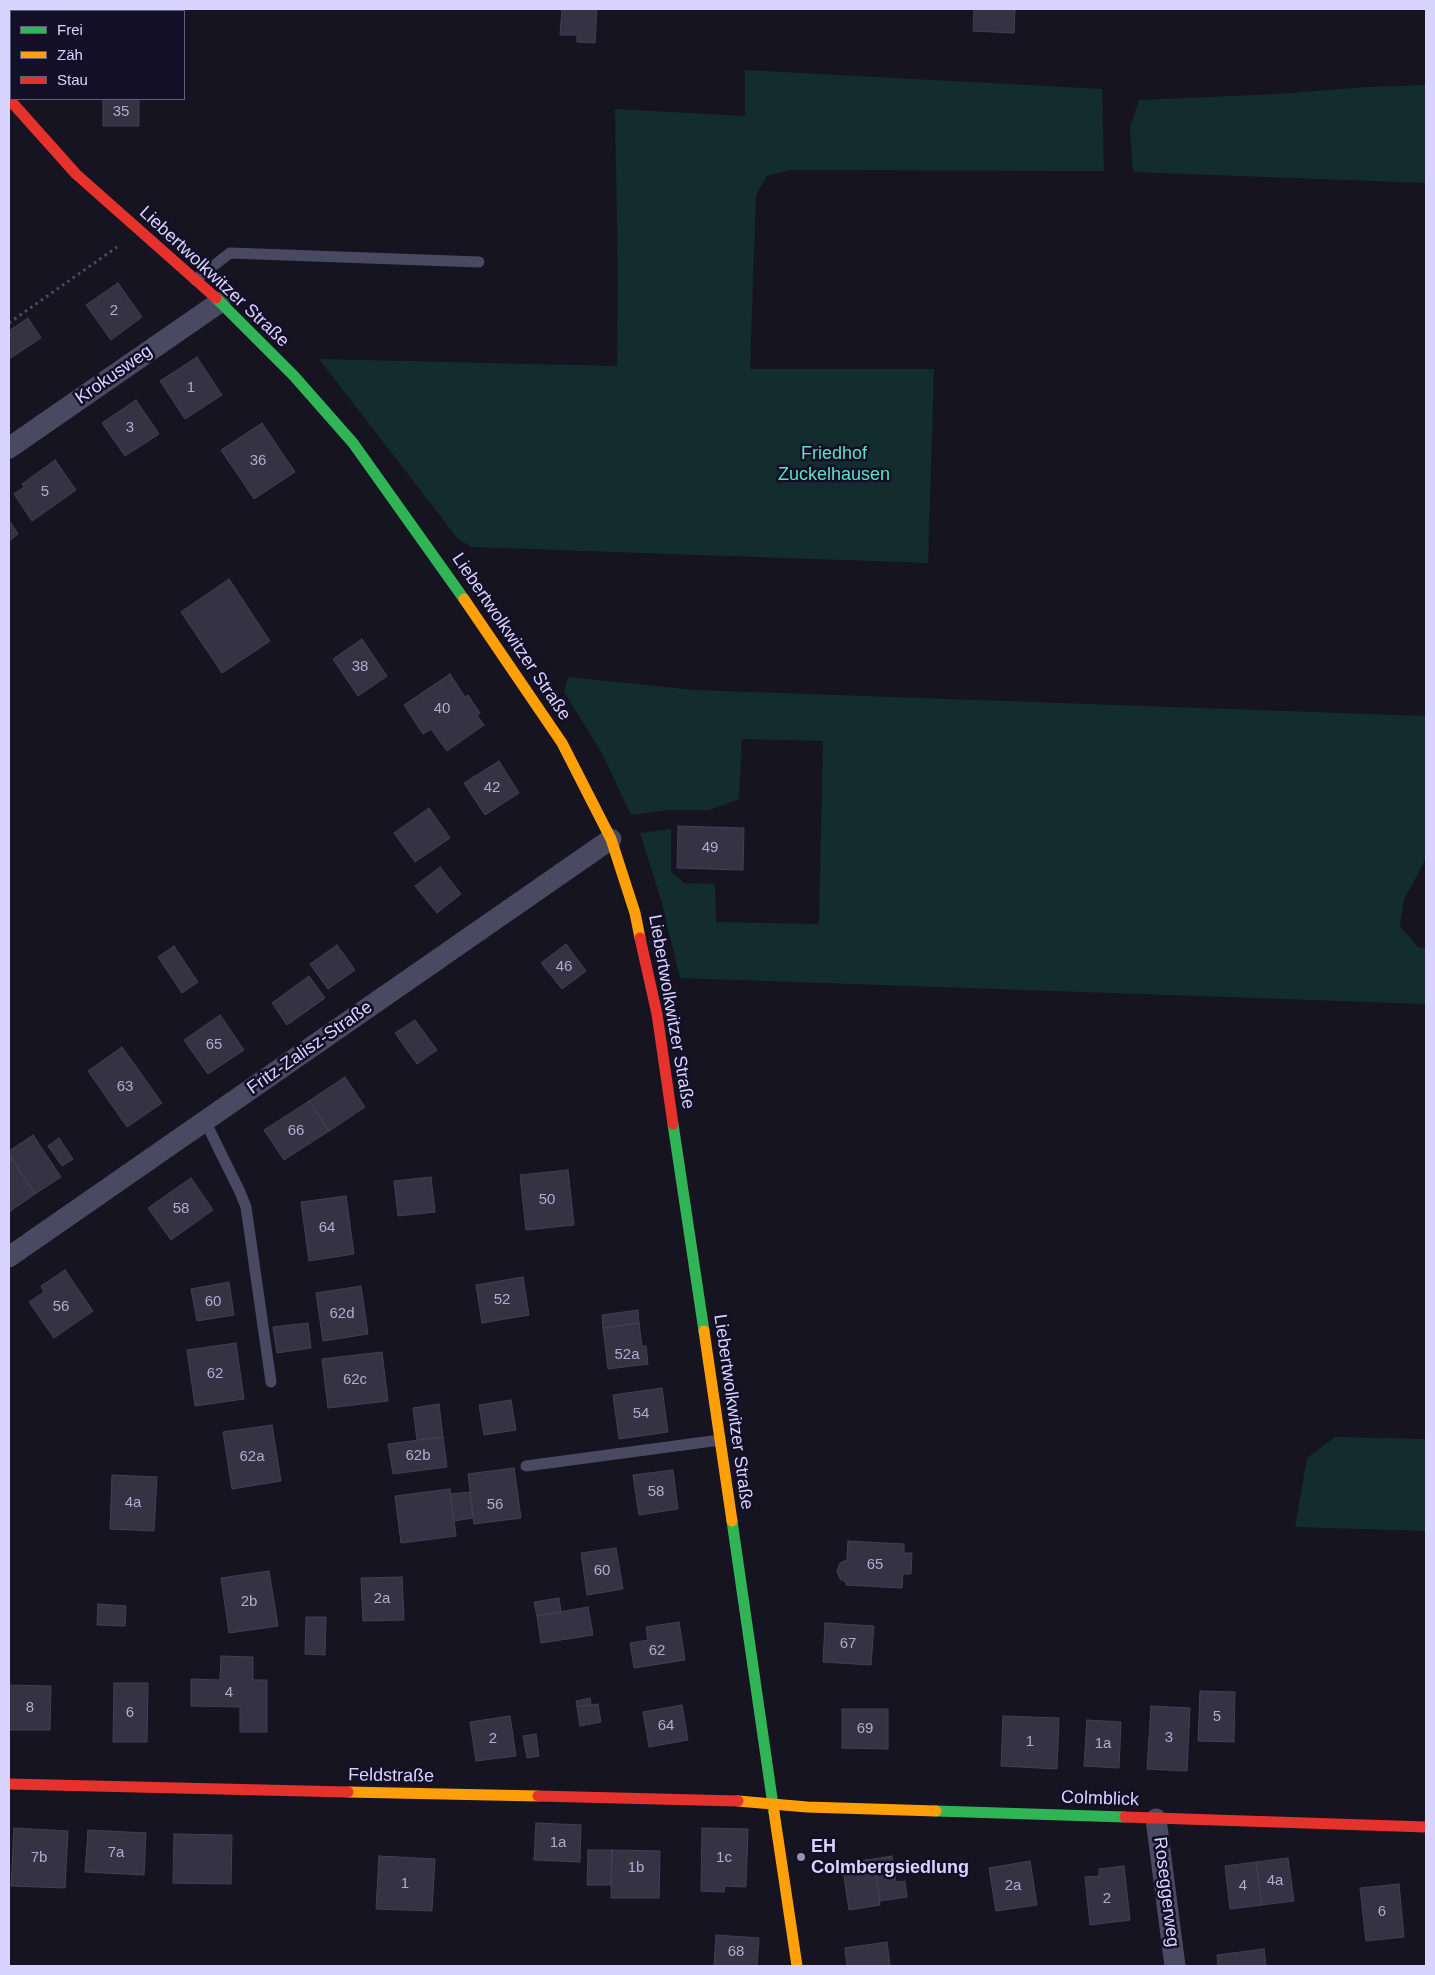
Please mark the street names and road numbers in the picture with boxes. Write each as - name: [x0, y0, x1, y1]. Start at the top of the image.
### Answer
- street label: Liebertwolkwitzer Straße: [135, 202, 293, 352]
- street label: Krokusweg: [71, 341, 157, 409]
- street label: Liebertwolkwitzer Straße: [447, 549, 575, 725]
- street label: Liebertwolkwitzer Straße: [643, 913, 699, 1111]
- street label: Fritz-Zalisz-Straße: [243, 997, 377, 1099]
- street label: Liebertwolkwitzer Straße: [709, 1313, 757, 1511]
- street label: Feldstraße: [348, 1764, 434, 1788]
- street label: Colmblick: [1061, 1787, 1139, 1811]
- street label: Roseggerweg: [1149, 1836, 1183, 1948]

